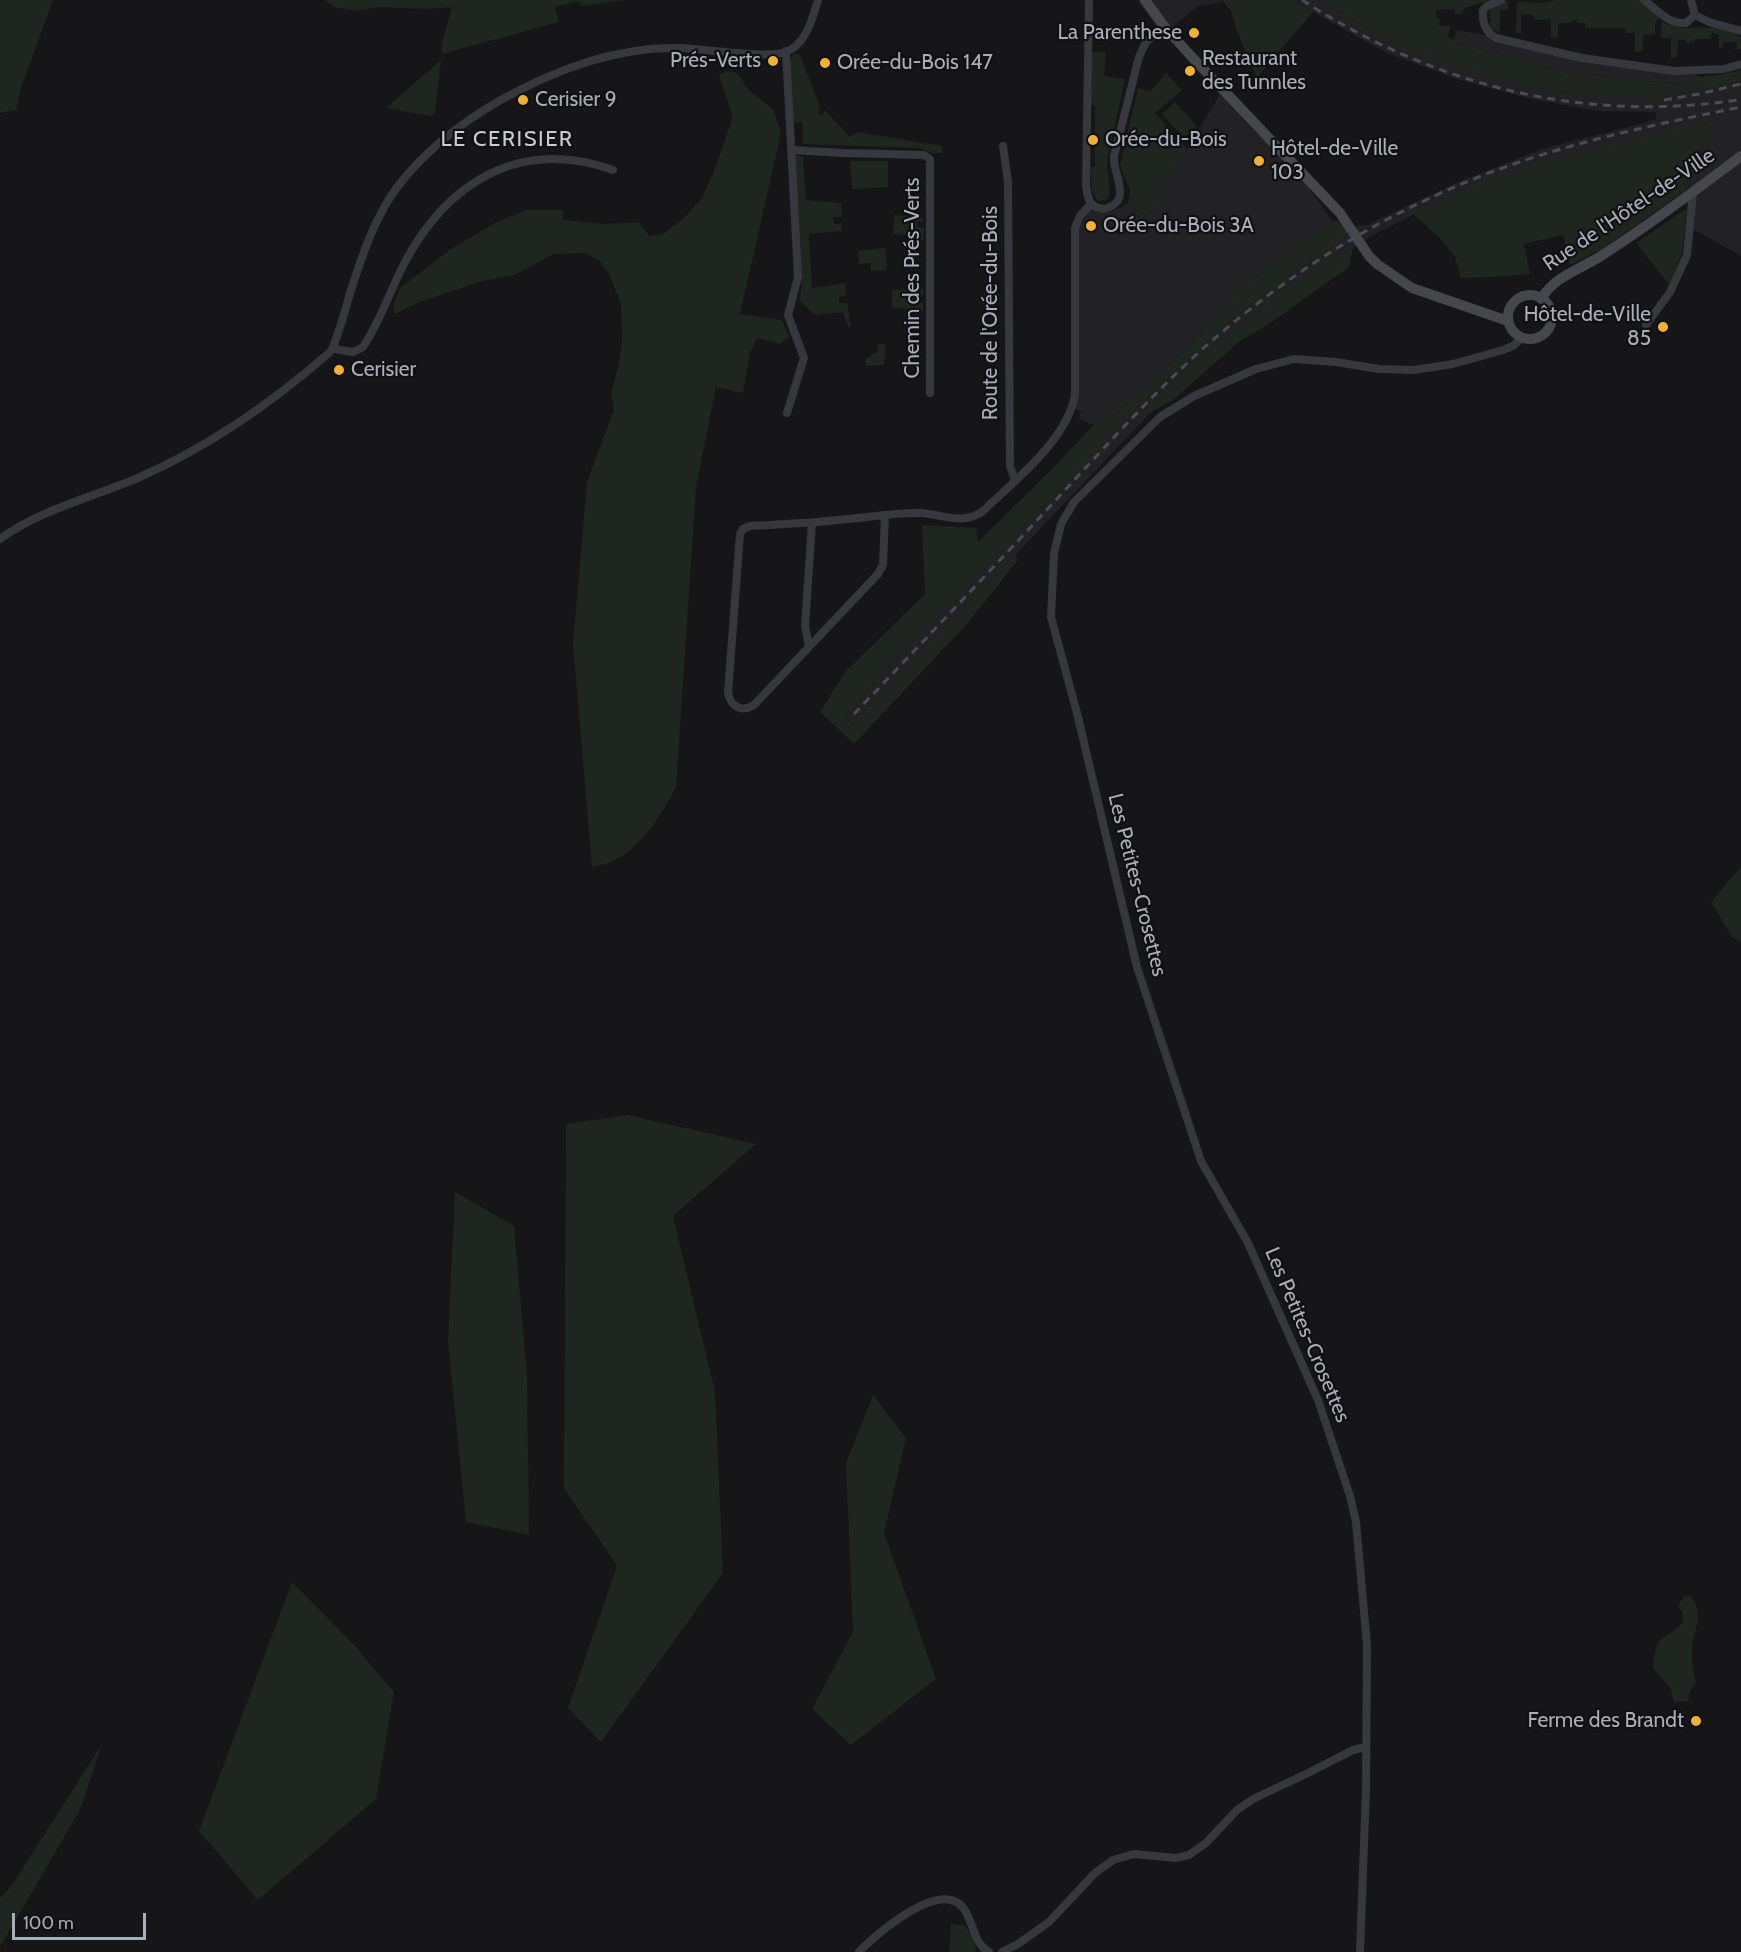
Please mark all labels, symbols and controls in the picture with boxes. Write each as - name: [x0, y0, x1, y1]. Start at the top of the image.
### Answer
- place label: La Parenthese: [1058, 20, 1182, 46]
- marker: La Parenthese: [1187, 26, 1201, 40]
- place label: Restaurant des Tunnles: [1202, 46, 1306, 96]
- place label: Prés-Verts: [670, 48, 761, 74]
- place label: Orée-du-Bois 147: [837, 50, 993, 76]
- marker: Prés-Verts: [766, 54, 780, 68]
- marker: Orée-du-Bois 147: [818, 56, 832, 70]
- marker: Restaurant des Tunnles: [1183, 64, 1197, 78]
- place label: Cerisier 9: [535, 87, 617, 113]
- marker: Cerisier 9: [516, 93, 530, 107]
- district label: LE CERISIER: [440, 127, 574, 153]
- place label: Orée-du-Bois: [1105, 127, 1227, 153]
- marker: Orée-du-Bois: [1086, 133, 1100, 147]
- place label: Hôtel-de-Ville 103: [1271, 136, 1398, 186]
- street label: Rue de l'Hôtel-de-Ville: [1538, 143, 1720, 277]
- marker: Hôtel-de-Ville 103: [1252, 154, 1266, 168]
- street label: Chemin des Prés-Verts: [900, 177, 926, 379]
- street label: Route de l'Orée-du-Bois: [978, 206, 1004, 420]
- place label: Orée-du-Bois 3A: [1103, 213, 1254, 239]
- marker: Orée-du-Bois 3A: [1084, 219, 1098, 233]
- place label: Hôtel-de-Ville 85: [1524, 302, 1651, 352]
- marker: Hôtel-de-Ville 85: [1656, 320, 1670, 334]
- place label: Cerisier: [351, 357, 416, 383]
- marker: Cerisier: [332, 363, 346, 377]
- street label: Les Petites-Crosettes: [1102, 791, 1172, 979]
- street label: Les Petites-Crosettes: [1259, 1244, 1355, 1426]
- place label: Ferme des Brandt: [1527, 1708, 1684, 1734]
- marker: Ferme des Brandt: [1689, 1714, 1703, 1728]
- scale bar: [15, 1901, 148, 1939]
- text: 100 m: [23, 1912, 74, 1934]

